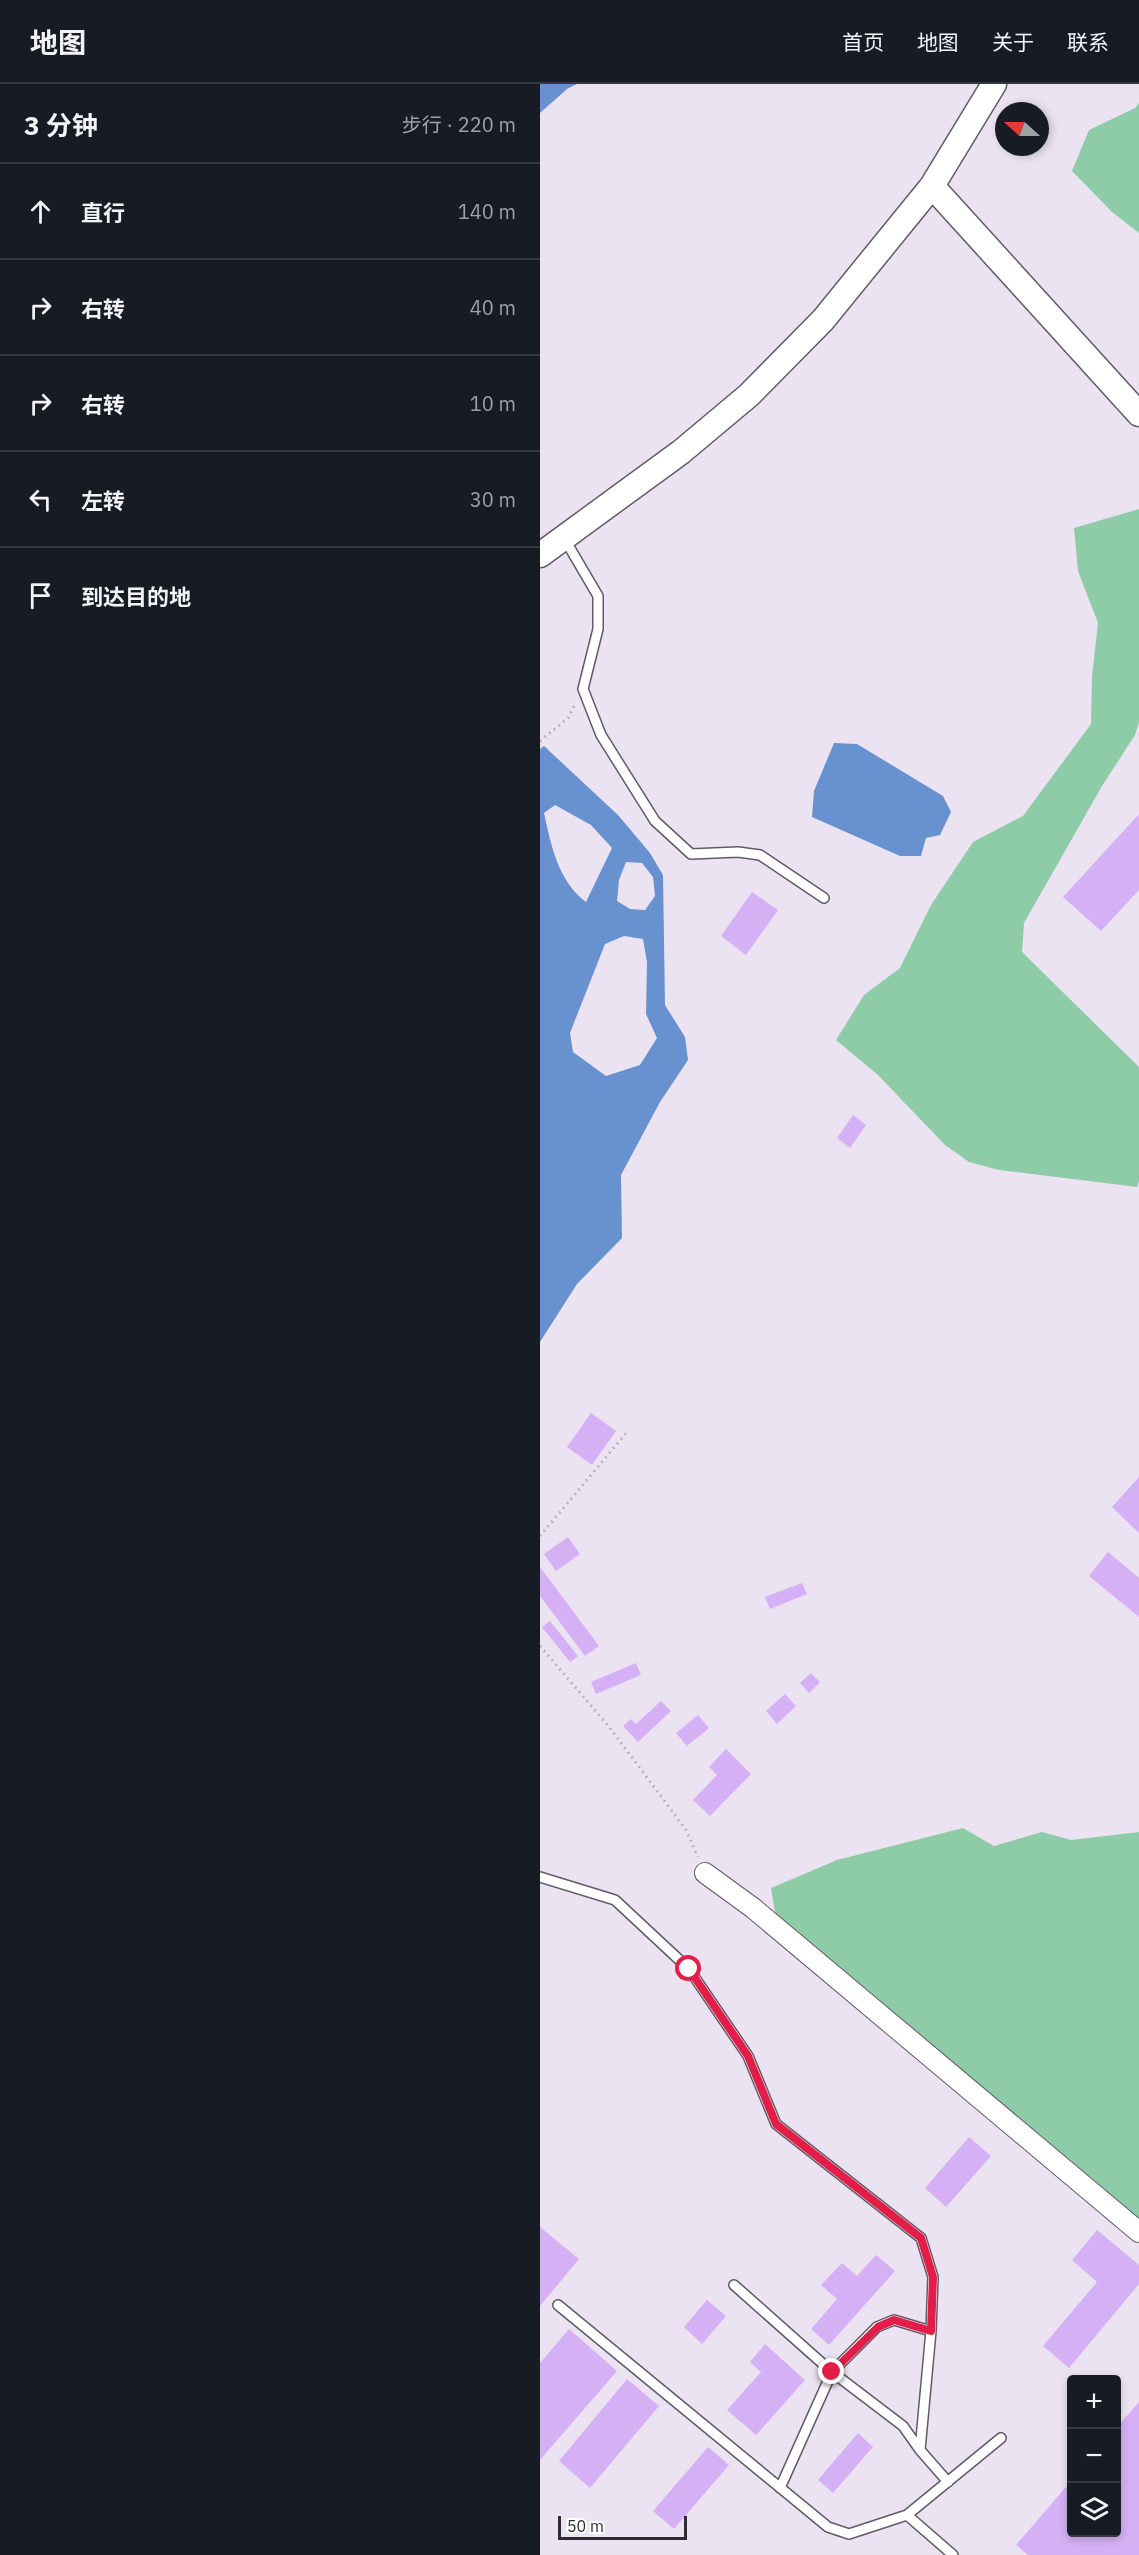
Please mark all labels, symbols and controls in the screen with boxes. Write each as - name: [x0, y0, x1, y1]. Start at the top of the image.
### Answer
- text: 地图: [30, 24, 86, 61]
- text: 首页: [842, 28, 884, 56]
- text: 地图: [917, 28, 959, 56]
- text: 关于: [992, 28, 1034, 56]
- text: 联系: [1067, 28, 1109, 56]
- north arrow: [995, 102, 1049, 156]
- text: 3 分钟: [24, 108, 98, 142]
- text: 步行 · 220 m: [402, 111, 516, 138]
- icon: ahead: [24, 195, 57, 228]
- text: 直行: [81, 198, 125, 227]
- text: 140 m: [458, 198, 516, 225]
- icon: right: [24, 291, 57, 324]
- text: 右转: [81, 294, 125, 323]
- text: 40 m: [470, 294, 516, 321]
- icon: right: [24, 387, 57, 420]
- text: 右转: [81, 390, 125, 419]
- text: 10 m: [470, 390, 516, 417]
- icon: left: [24, 483, 57, 516]
- text: 左转: [81, 486, 125, 515]
- text: 30 m: [470, 486, 516, 513]
- icon: arrive: [24, 579, 57, 612]
- text: 到达目的地: [81, 582, 191, 611]
- route start: [675, 1955, 701, 1981]
- route end: [818, 2358, 844, 2384]
- map controls: [1067, 2375, 1121, 2537]
- button: +: [1067, 2375, 1121, 2429]
- button: −: [1067, 2429, 1121, 2483]
- button: layers: [1067, 2483, 1121, 2537]
- scale bar: [558, 2513, 687, 2540]
- text: 50 m: [567, 2516, 604, 2536]

